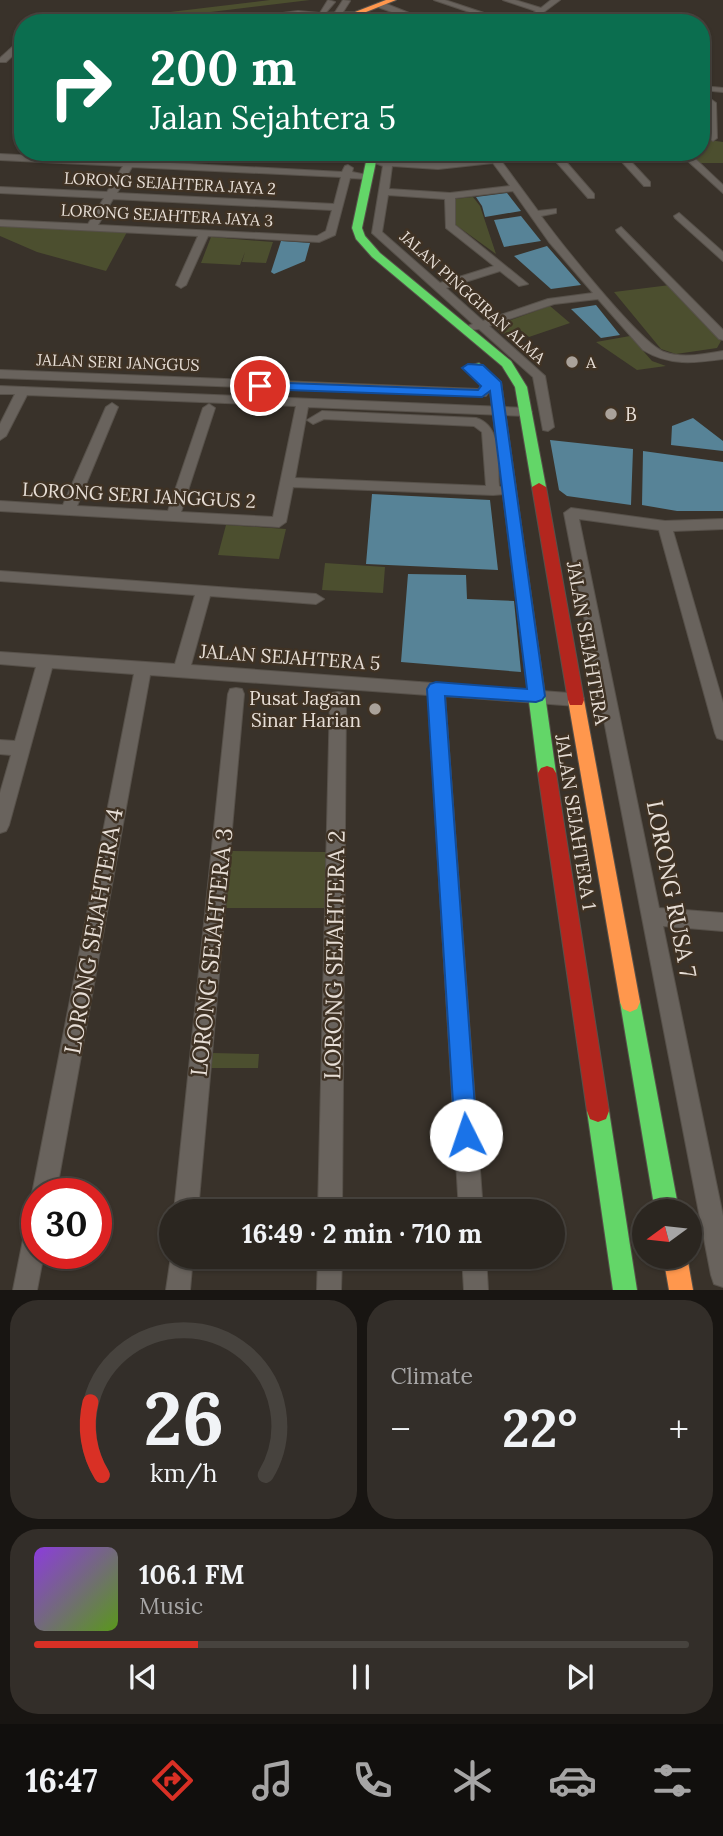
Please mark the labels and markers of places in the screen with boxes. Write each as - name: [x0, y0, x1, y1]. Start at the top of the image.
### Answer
- place label: A: [585, 352, 597, 372]
- marker: A: [564, 354, 580, 370]
- pin: [230, 356, 290, 416]
- place label: B: [625, 402, 637, 426]
- marker: B: [603, 406, 619, 422]
- place label: Pusat Jagaan Sinar Harian: [249, 686, 361, 732]
- marker: Pusat Jagaan Sinar Harian: [367, 701, 383, 717]

